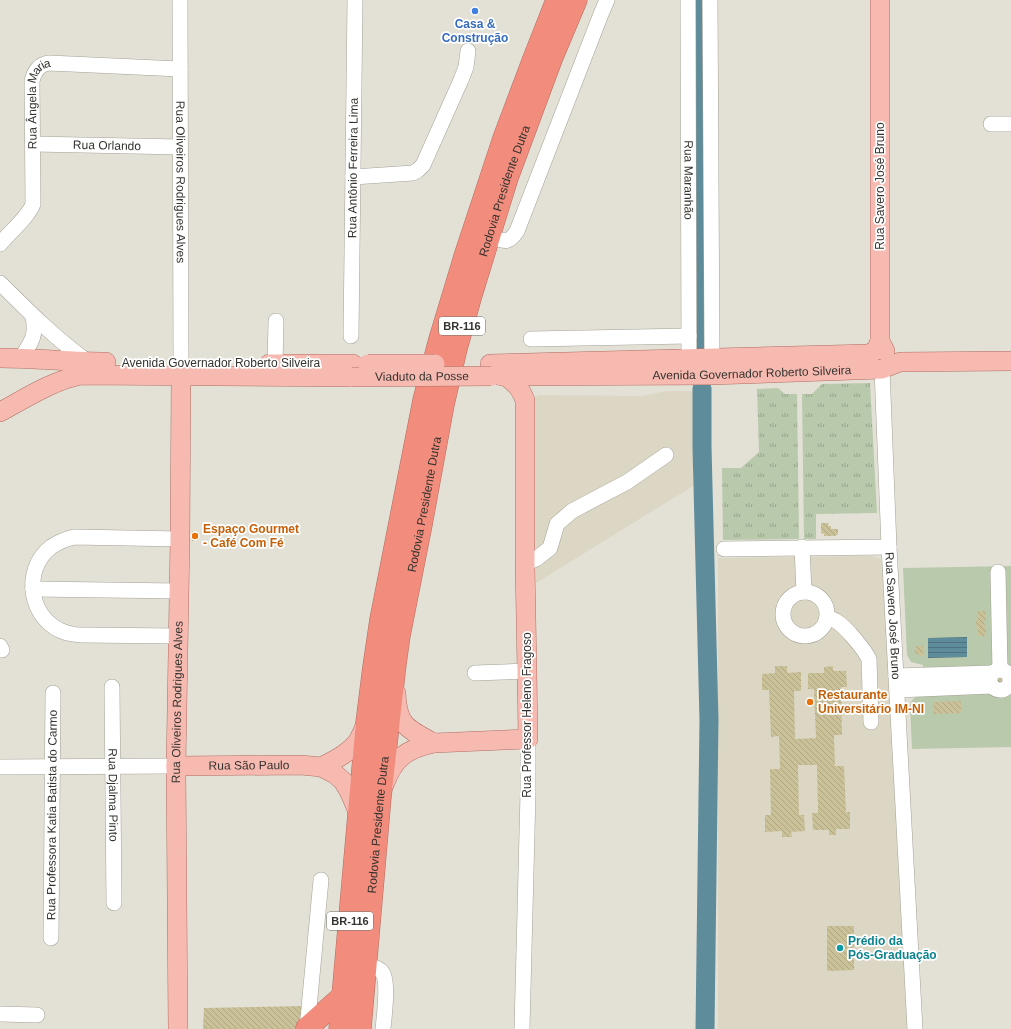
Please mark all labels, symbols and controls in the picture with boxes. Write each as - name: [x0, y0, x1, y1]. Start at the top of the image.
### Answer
- marker: Casa & Construção: [470, 6, 480, 16]
- place label: Casa & Construção: [442, 17, 508, 45]
- street label: Rua Ângela Maria: [24, 56, 52, 149]
- street label: Rua Antônio Ferreira Lima: [345, 97, 361, 238]
- street label: Rua Oliveiros Rodrigues Alves: [173, 101, 188, 263]
- street label: Rua Savero José Bruno: [873, 122, 887, 250]
- street label: Rodovia Presidente Dutra: [476, 123, 533, 258]
- street label: Rua Orlando: [73, 138, 142, 153]
- street label: Rua Maranhão: [681, 140, 696, 220]
- road number: BR-116: [439, 317, 485, 335]
- street label: Avenida Governador Roberto Silveira: [122, 356, 321, 370]
- street label: Avenida Governador Roberto Silveira: [653, 363, 852, 382]
- street label: Viaduto da Posse: [375, 369, 469, 384]
- street label: Rodovia Presidente Dutra: [405, 435, 444, 573]
- place label: Espaço Gourmet - Café Com Fé: [203, 522, 299, 550]
- marker: Espaço Gourmet - Café Com Fé: [190, 531, 200, 541]
- street label: Rua Savero José Bruno: [882, 552, 903, 680]
- street label: Rua Oliveiros Rodrigues Alves: [169, 621, 186, 783]
- street label: Rua Professor Heleno Fragoso: [520, 632, 534, 798]
- place label: Restaurante Universitário IM-NI: [818, 688, 924, 716]
- marker: Restaurante Universitário IM-NI: [805, 697, 815, 707]
- street label: Rua Professora Katia Batista do Carmo: [44, 709, 60, 920]
- street label: Rua Djalma Pinto: [106, 748, 120, 842]
- street label: Rodovia Presidente Dutra: [365, 755, 392, 894]
- street label: Rua São Paulo: [209, 758, 290, 773]
- road number: BR-116: [327, 912, 373, 930]
- place label: Prédio da Pós-Graduação: [848, 934, 937, 962]
- marker: Prédio da Pós-Graduação: [835, 943, 845, 953]

